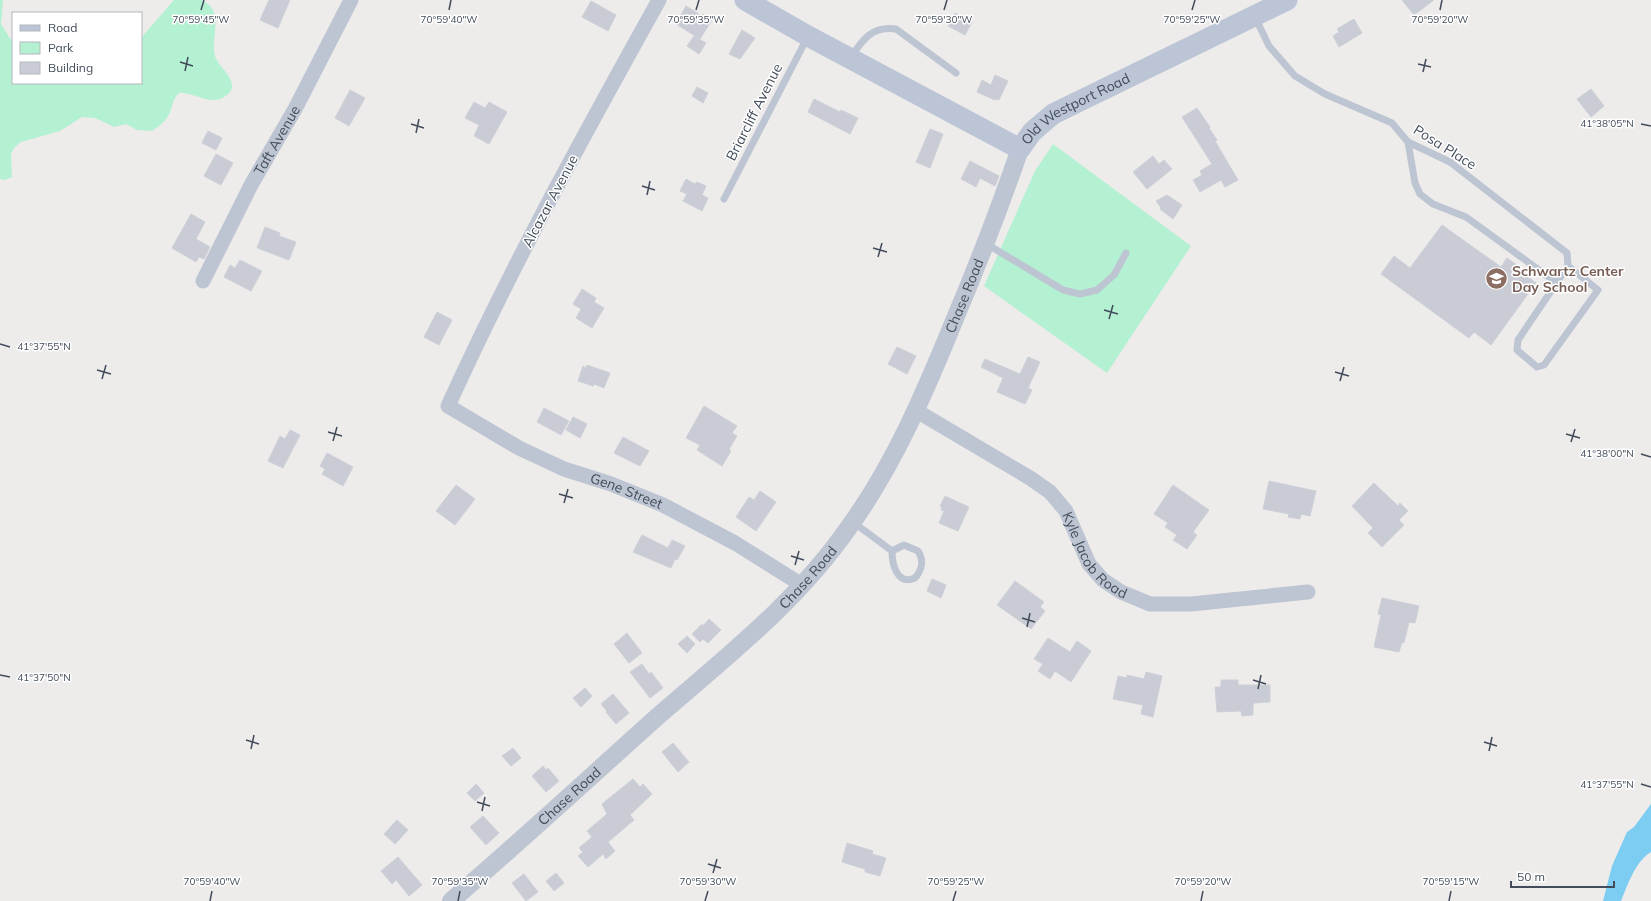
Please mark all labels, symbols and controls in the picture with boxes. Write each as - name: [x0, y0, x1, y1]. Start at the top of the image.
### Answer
- legend: [12, 12, 142, 84]
- text: 70°59'45"W: [173, 13, 229, 26]
- text: 70°59'40"W: [421, 13, 477, 26]
- text: 70°59'35"W: [668, 13, 724, 26]
- text: 70°59'30"W: [916, 13, 972, 26]
- text: 70°59'25"W: [1164, 13, 1220, 26]
- text: 70°59'20"W: [1412, 13, 1468, 26]
- text: Road: [48, 20, 77, 35]
- text: Park: [48, 40, 74, 55]
- text: Building: [48, 60, 93, 75]
- street label: Briarcliff Avenue: [722, 60, 786, 164]
- street label: Old Westport Road: [1017, 69, 1133, 148]
- street label: Taft Avenue: [250, 102, 304, 178]
- text: 41°38'05"N: [1580, 117, 1634, 130]
- street label: Posa Place: [1410, 121, 1480, 173]
- street label: Alcazar Avenue: [518, 152, 582, 250]
- street label: Chase Road: [941, 256, 988, 336]
- place label: Schwartz Center Day School: [1512, 262, 1624, 296]
- school or university icon: Schwartz Center Day School: [1483, 266, 1509, 292]
- text: 41°37'55"N: [17, 340, 71, 353]
- text: 41°38'00"N: [1580, 447, 1634, 460]
- street label: Gene Street: [588, 469, 665, 513]
- street label: Kyle Jacob Road: [1058, 509, 1130, 603]
- street label: Chase Road: [775, 542, 841, 613]
- text: 41°37'50"N: [17, 671, 71, 684]
- street label: Chase Road: [534, 763, 605, 829]
- text: 41°37'55"N: [1580, 778, 1634, 791]
- scale bar: [1511, 863, 1614, 889]
- text: 50 m: [1517, 869, 1545, 884]
- text: 70°59'40"W: [184, 875, 240, 888]
- text: 70°59'35"W: [432, 875, 488, 888]
- text: 70°59'30"W: [680, 875, 736, 888]
- text: 70°59'25"W: [928, 875, 984, 888]
- text: 70°59'20"W: [1175, 875, 1231, 888]
- text: 70°59'15"W: [1423, 875, 1479, 888]

